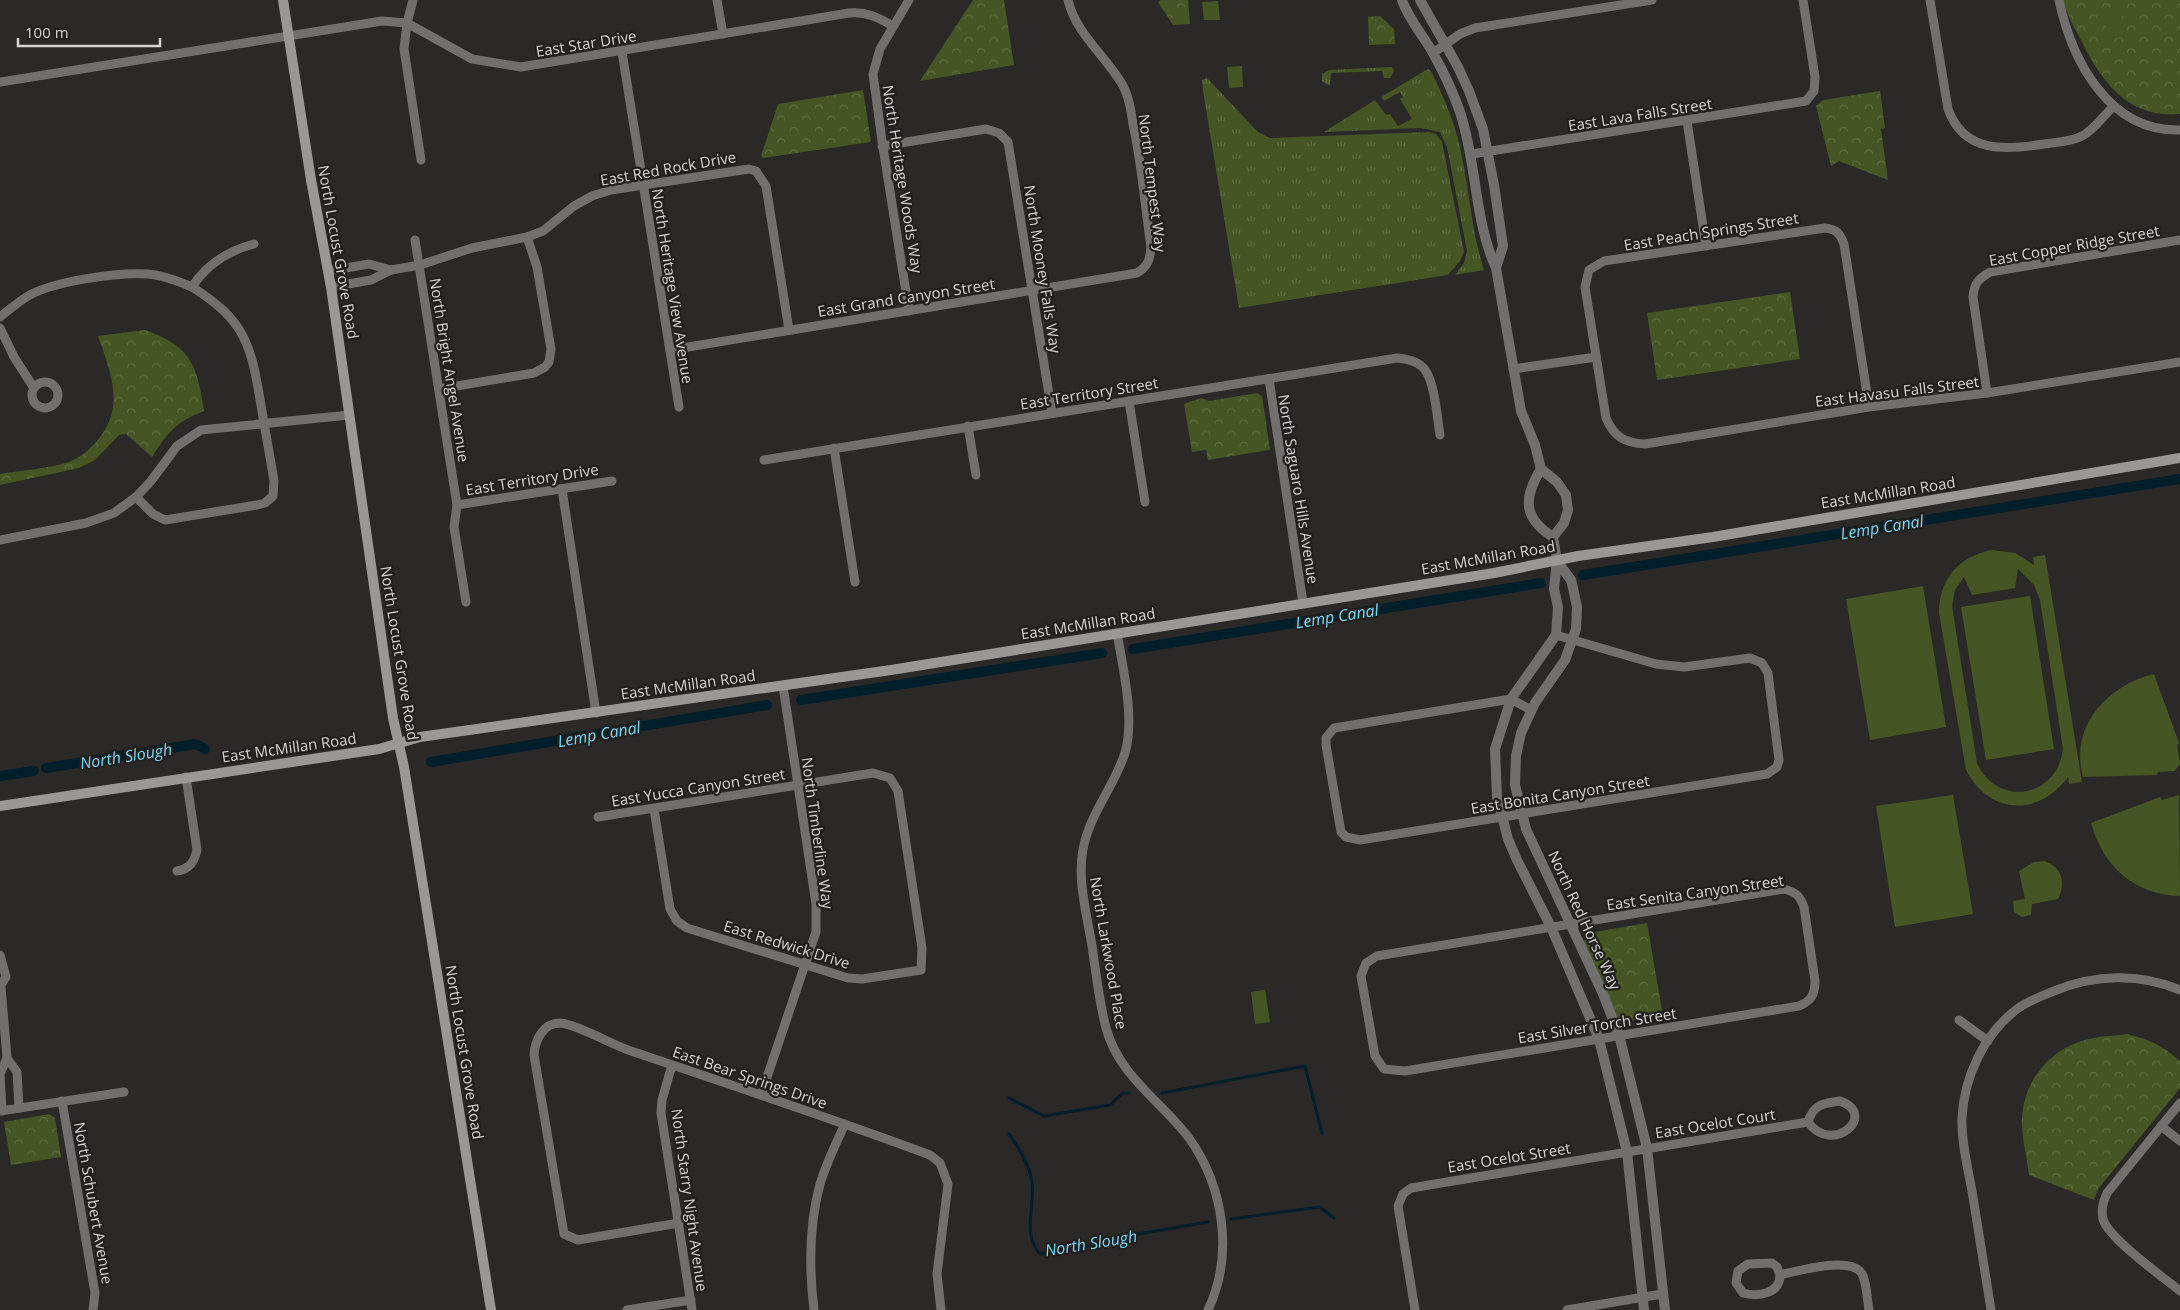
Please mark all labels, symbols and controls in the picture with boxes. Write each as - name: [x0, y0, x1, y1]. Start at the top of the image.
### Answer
- scale bar: [18, 15, 160, 47]
- text: 100 m: [25, 22, 69, 42]
- street label: East Star Drive: [534, 25, 638, 61]
- street label: North Heritage Woods Way: [878, 83, 928, 275]
- street label: East Lava Falls Street: [1567, 93, 1713, 135]
- street label: North Tempest Way: [1135, 113, 1171, 254]
- street label: East Red Rock Drive: [598, 146, 738, 190]
- street label: North Locust Grove Road: [314, 164, 364, 340]
- street label: North Mooney Falls Way: [1020, 184, 1066, 355]
- street label: North Heritage View Avenue: [648, 187, 698, 385]
- street label: East Peach Springs Street: [1622, 207, 1800, 255]
- street label: East Copper Ridge Street: [1987, 220, 2161, 270]
- street label: East Grand Canyon Street: [816, 273, 996, 321]
- street label: North Bright Angel Avenue: [426, 276, 474, 464]
- street label: East Havasu Falls Street: [1814, 371, 1980, 411]
- street label: East Territory Street: [1018, 372, 1160, 414]
- street label: North Saguaro Hills Avenue: [1274, 393, 1324, 585]
- street label: East Territory Drive: [464, 459, 600, 499]
- street label: East McMillan Road: [1819, 471, 1957, 513]
- water label: Lemp Canal: [1839, 509, 1926, 544]
- street label: East McMillan Road: [1419, 535, 1557, 579]
- street label: North Locust Grove Road: [376, 564, 424, 742]
- water label: Lemp Canal: [1294, 598, 1381, 633]
- street label: East McMillan Road: [1019, 602, 1157, 644]
- street label: East McMillan Road: [619, 665, 757, 703]
- water label: Lemp Canal: [556, 716, 643, 752]
- street label: East McMillan Road: [220, 728, 358, 766]
- water label: North Slough: [78, 738, 174, 774]
- street label: North Timberline Way: [797, 756, 839, 911]
- street label: East Yucca Canyon Street: [610, 763, 786, 811]
- street label: East Bonita Canyon Street: [1469, 770, 1651, 818]
- street label: North Red Horse Way: [1544, 847, 1626, 993]
- street label: East Senita Canyon Street: [1605, 870, 1785, 914]
- street label: North Larkwood Place: [1086, 875, 1132, 1031]
- street label: East Redwick Drive: [721, 915, 853, 973]
- street label: North Locust Grove Road: [441, 963, 489, 1141]
- street label: East Silver Torch Street: [1516, 1003, 1678, 1047]
- street label: East Bear Springs Drive: [670, 1041, 830, 1113]
- street label: East Ocelot Court: [1653, 1104, 1777, 1142]
- street label: North Starry Night Avenue: [667, 1107, 713, 1293]
- street label: North Schubert Avenue: [70, 1121, 118, 1285]
- street label: East Ocelot Street: [1446, 1137, 1572, 1177]
- water label: North Slough: [1043, 1225, 1139, 1261]

